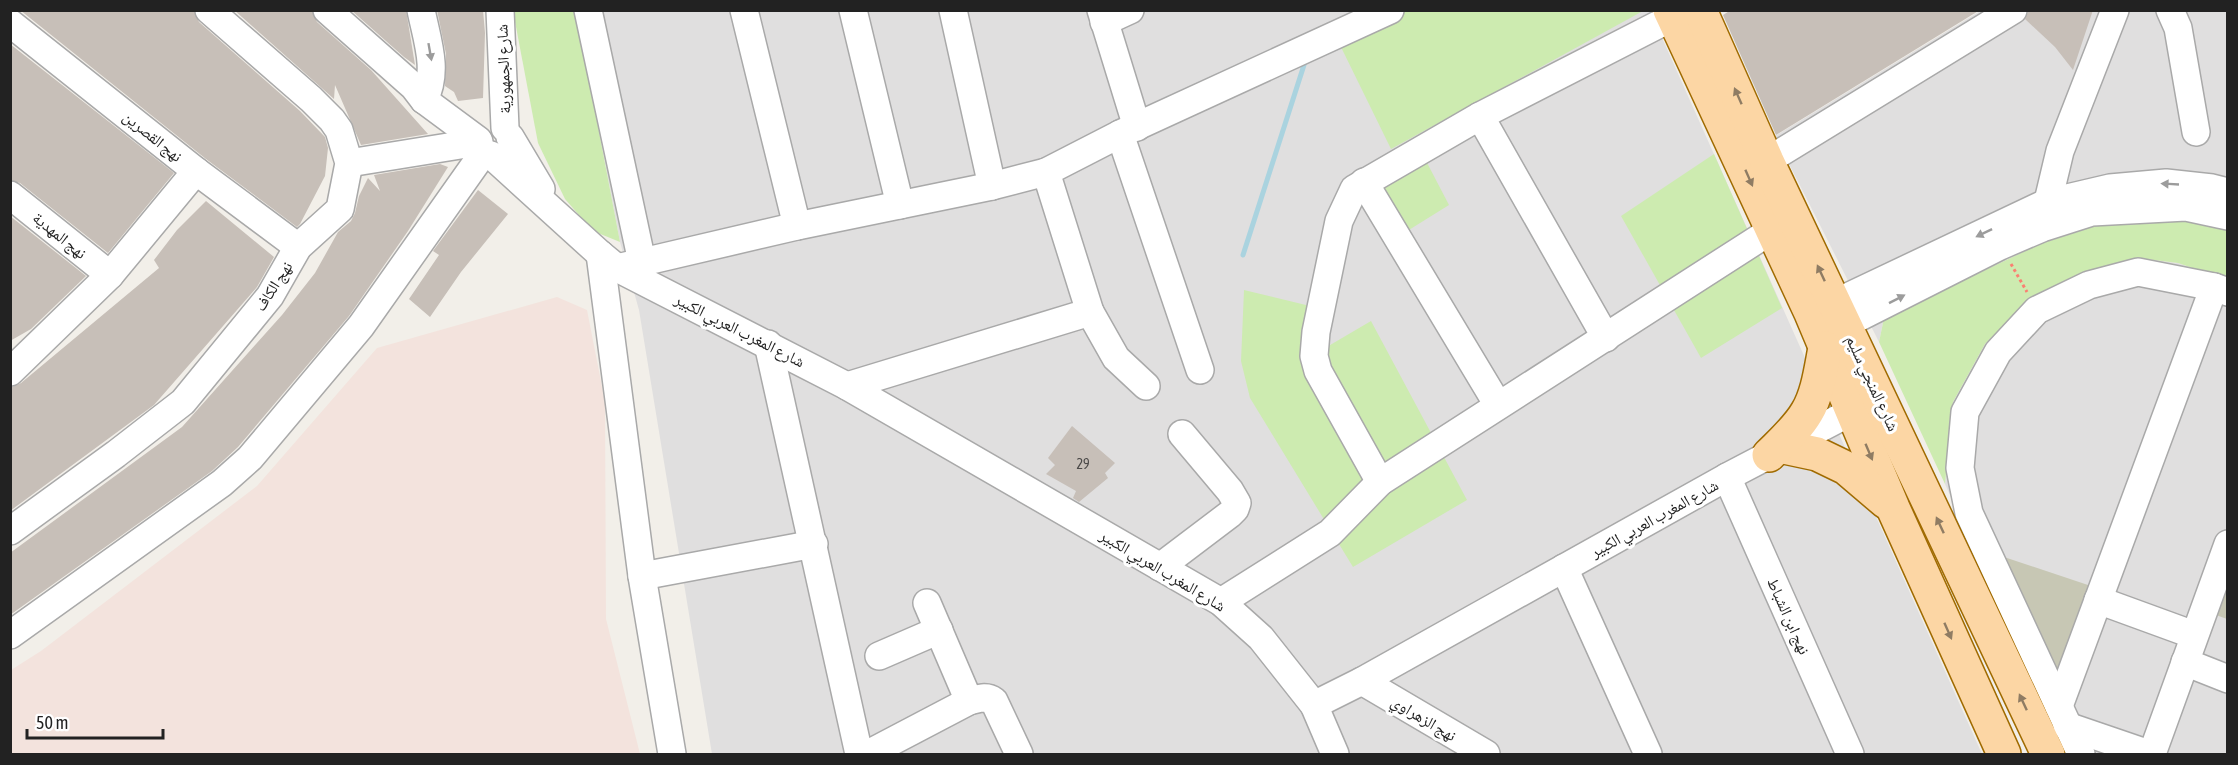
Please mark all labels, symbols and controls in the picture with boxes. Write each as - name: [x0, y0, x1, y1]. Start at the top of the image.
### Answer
- street label: شارع الجمهورية: [492, 24, 516, 114]
- one-way arrow: [425, 43, 434, 62]
- one-way arrow: [1734, 88, 1743, 105]
- street label: نهج القصرين: [119, 107, 186, 167]
- one-way arrow: [1744, 169, 1753, 186]
- one-way arrow: [2160, 180, 2179, 189]
- street label: نهج المهدية: [28, 208, 90, 264]
- one-way arrow: [1975, 228, 1992, 237]
- street label: نهج الكاف: [250, 258, 297, 315]
- one-way arrow: [1816, 264, 1825, 282]
- street label: شارع المغرب العربي الكبير: [669, 289, 808, 374]
- one-way arrow: [1889, 294, 1906, 304]
- street label: شارع المنجي سليم: [1839, 332, 1903, 435]
- one-way arrow: [1864, 444, 1874, 462]
- house number: 29: [1076, 456, 1090, 472]
- street label: شارع المغرب العربي الكبير: [1586, 475, 1723, 565]
- one-way arrow: [1936, 517, 1945, 534]
- street label: شارع المغرب العربي الكبير: [1094, 525, 1229, 618]
- street label: نهج ابن الشباط: [1762, 575, 1814, 658]
- one-way arrow: [1943, 622, 1953, 640]
- street label: نهج الزهراوي: [1386, 692, 1460, 748]
- one-way arrow: [2019, 693, 2028, 710]
- scale bar: [27, 702, 164, 740]
- text: 50 m: [36, 712, 68, 733]

